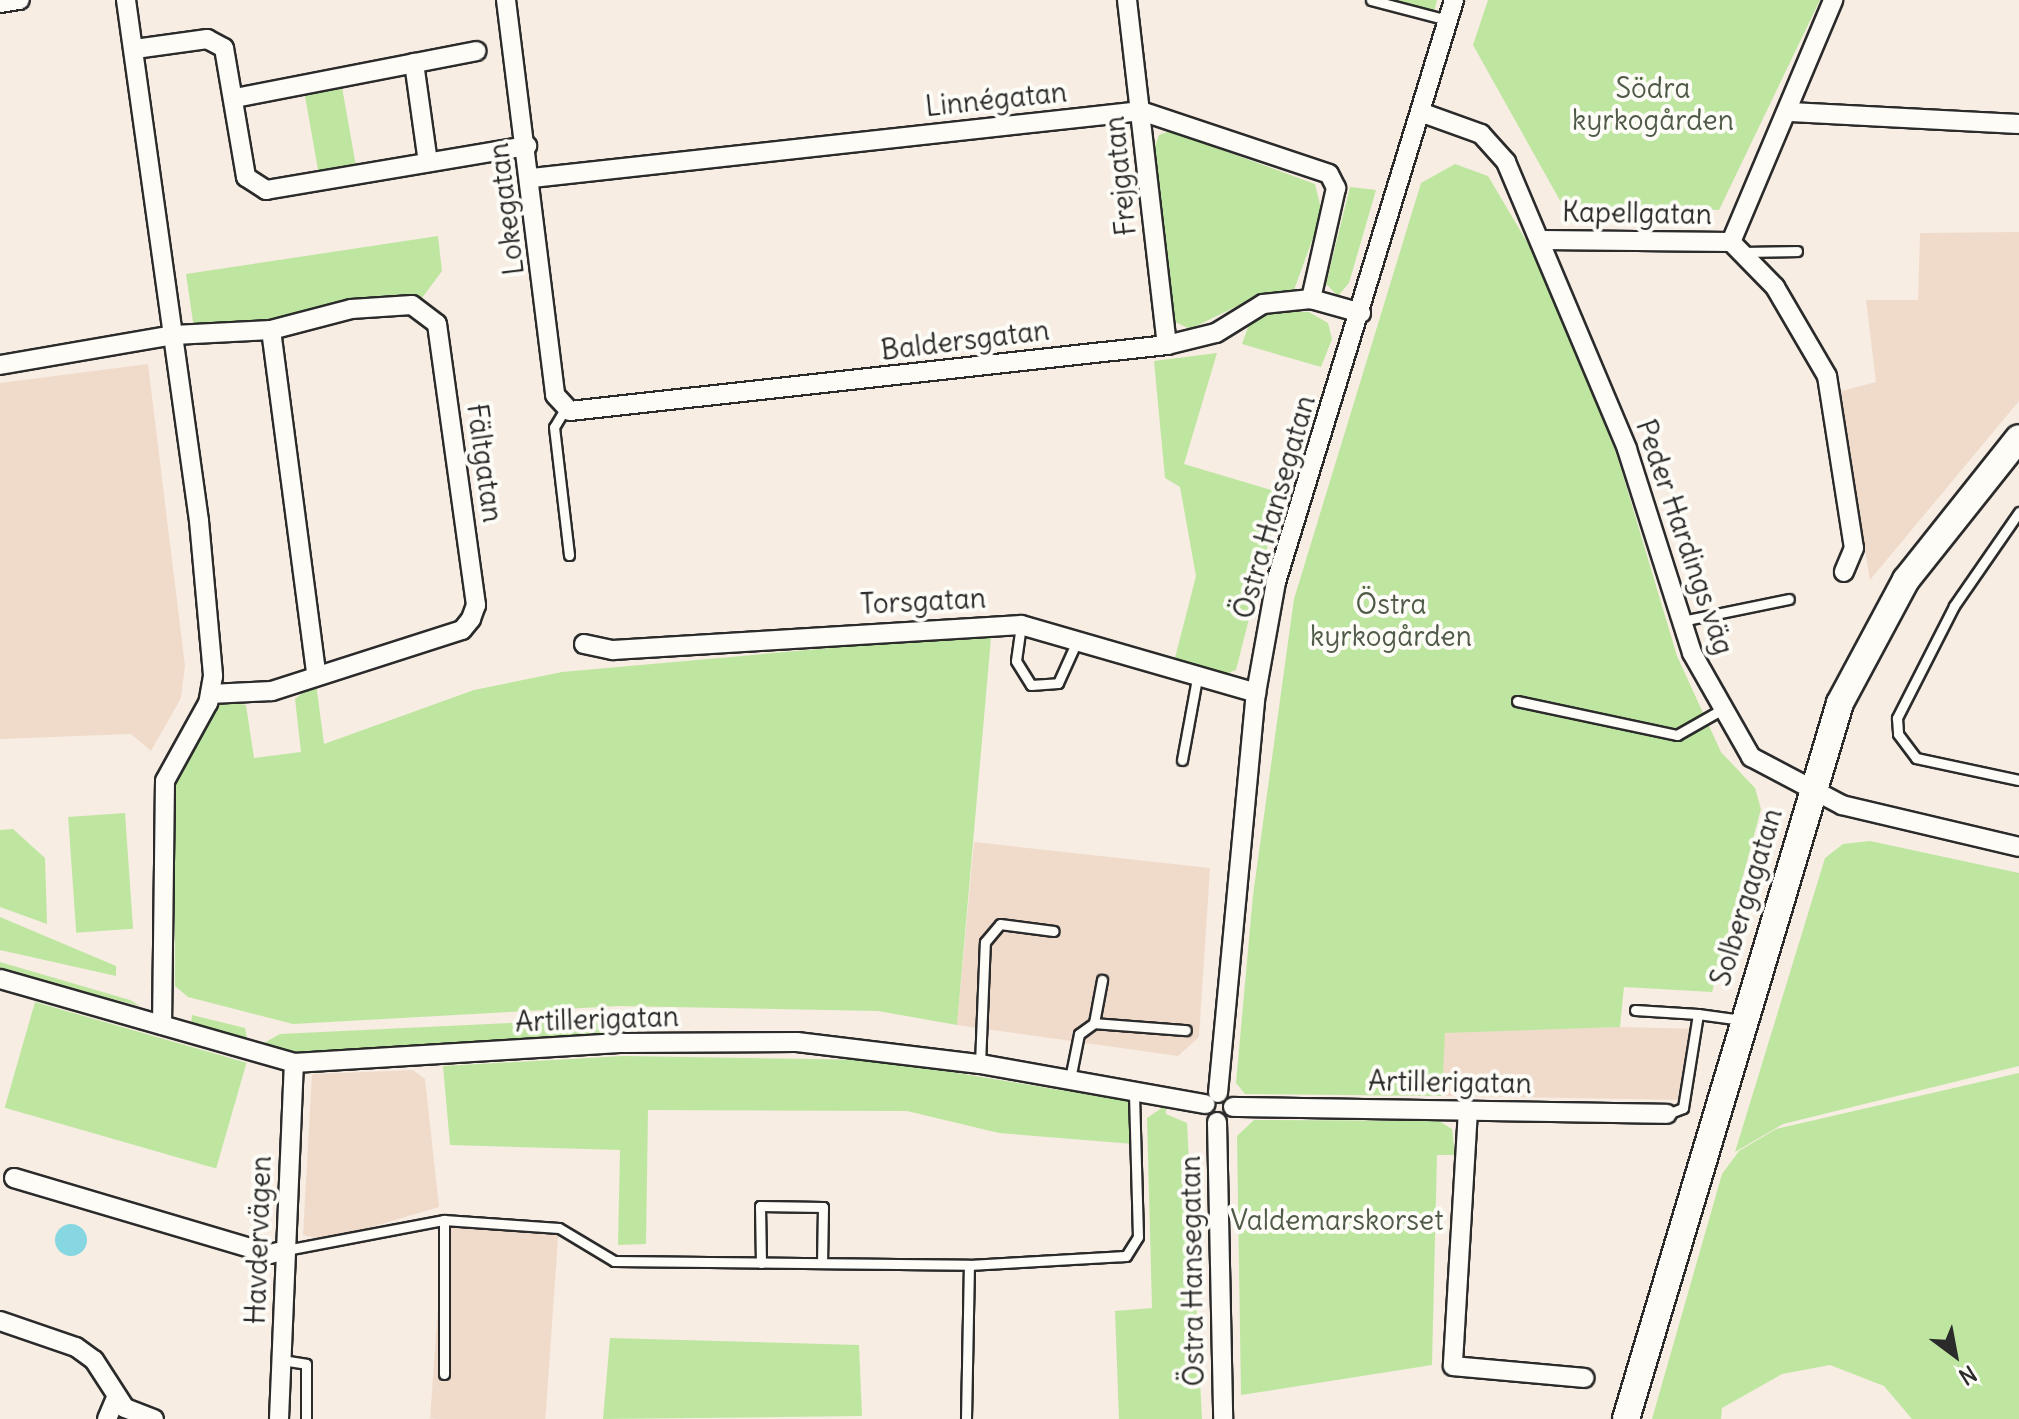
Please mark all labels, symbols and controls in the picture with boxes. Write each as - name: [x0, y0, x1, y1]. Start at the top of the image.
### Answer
- park label: Södra kyrkogården: [1572, 71, 1734, 137]
- street label: Linnégatan: [923, 75, 1069, 123]
- street label: Frejgatan: [1097, 115, 1143, 237]
- street label: Lokegatan: [481, 141, 531, 277]
- street label: Kapellgatan: [1562, 195, 1712, 231]
- street label: Baldersgatan: [879, 313, 1051, 367]
- street label: Östra Hansegatan: [1226, 391, 1322, 623]
- street label: Fältgatan: [460, 402, 510, 524]
- street label: Peder Hardings väg: [1629, 415, 1741, 659]
- street label: Torsgatan: [859, 581, 987, 621]
- park label: Östra kyrkogården: [1310, 587, 1472, 653]
- street label: Solbergagatan: [1703, 804, 1789, 990]
- street label: Artillerigatan: [515, 999, 679, 1039]
- street label: Artillerigatan: [1368, 1064, 1532, 1100]
- street label: Havdervägen: [238, 1155, 278, 1325]
- street label: Östra Hansegatan: [1173, 1155, 1211, 1387]
- park label: Valdemarskorset: [1230, 1203, 1444, 1237]
- north arrow: [1915, 1315, 1995, 1395]
- text: N: [1954, 1359, 1982, 1391]

